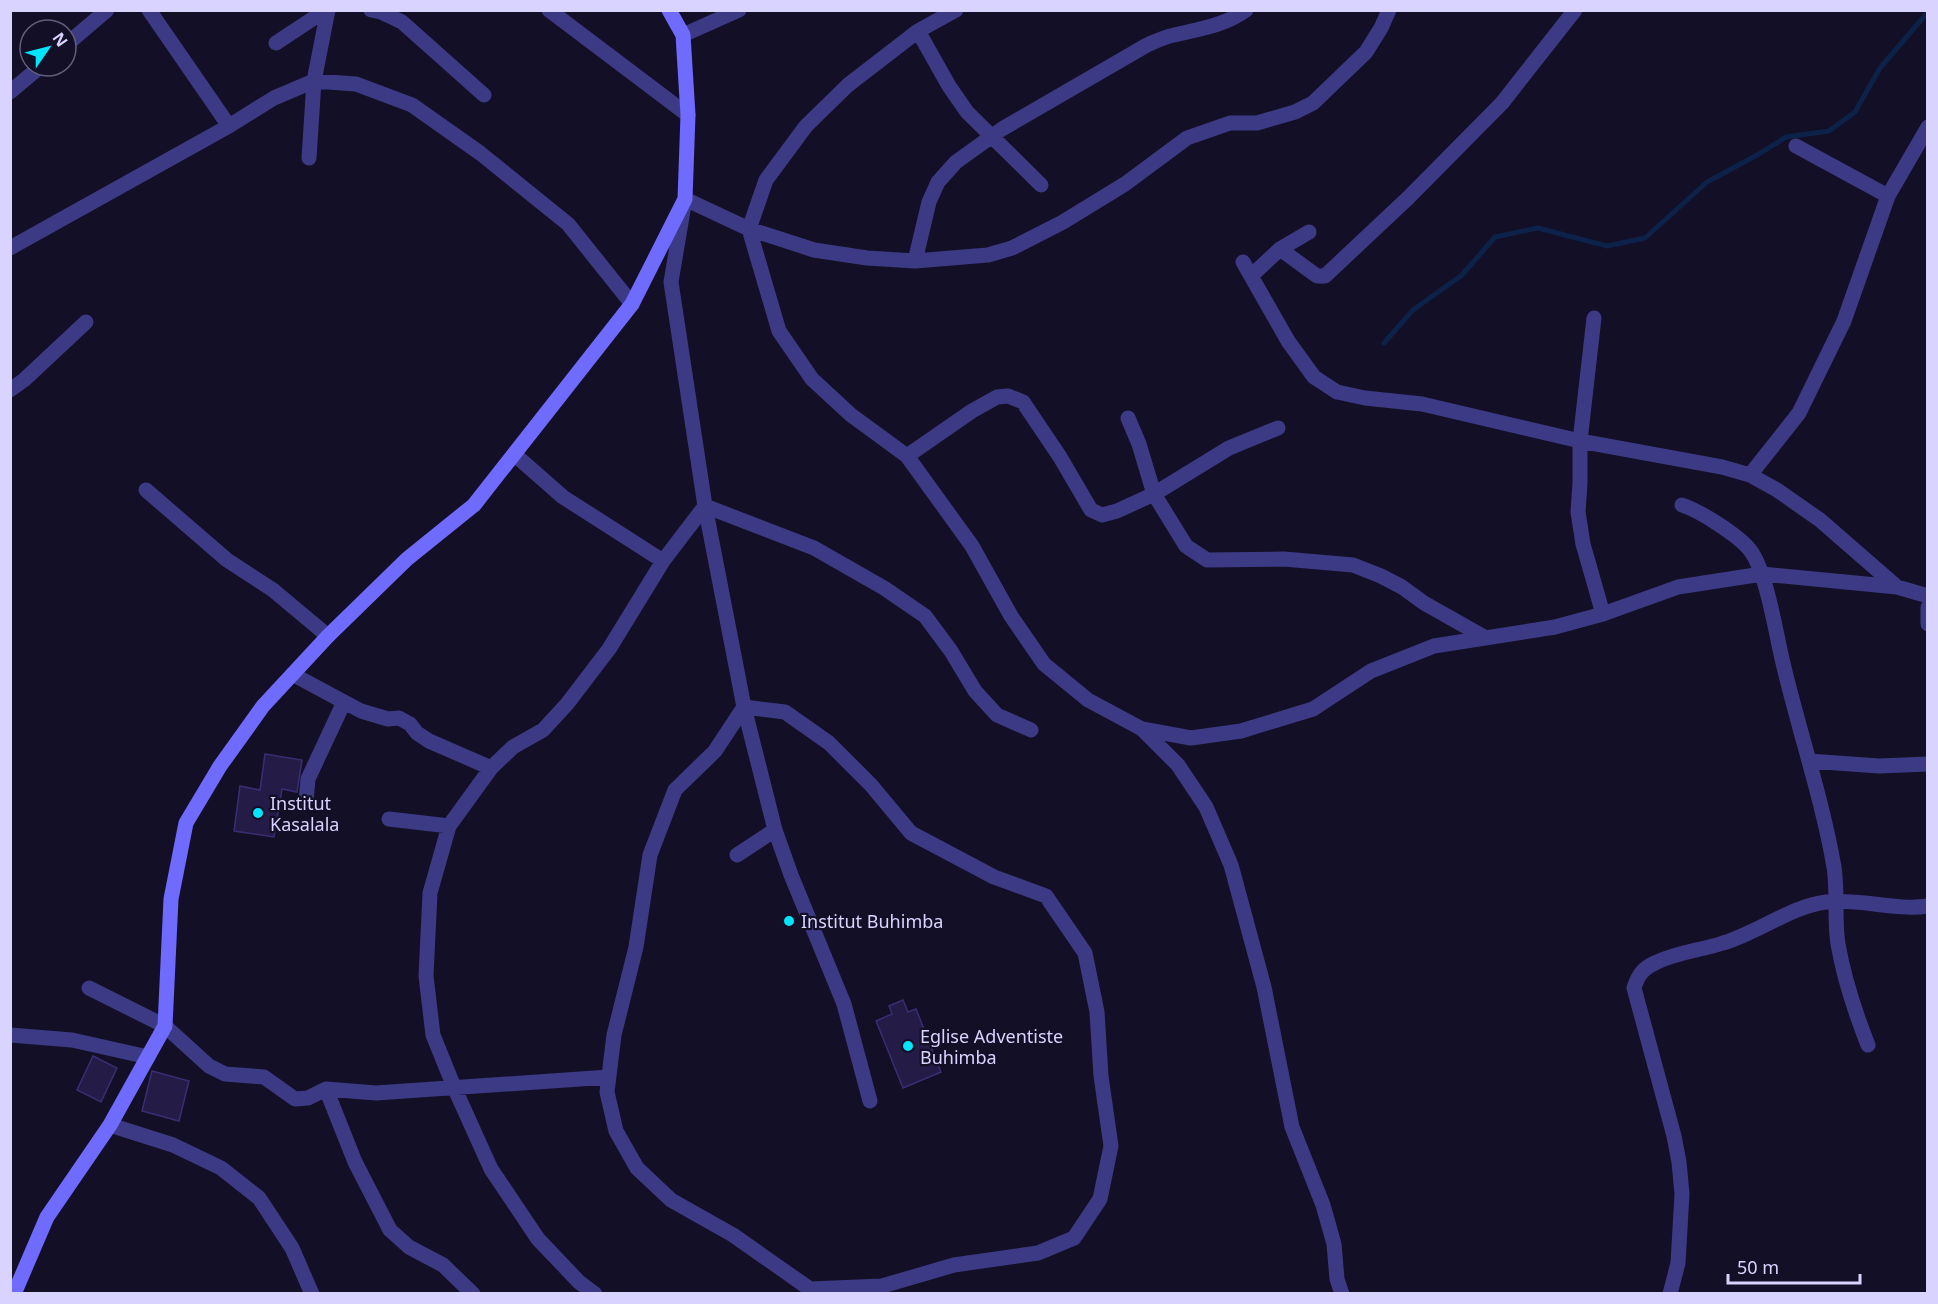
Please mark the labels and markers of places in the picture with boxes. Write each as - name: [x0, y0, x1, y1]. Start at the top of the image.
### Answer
- place label: Institut Kasalala: [270, 791, 339, 836]
- marker: Institut Kasalala: [251, 806, 265, 820]
- place label: Institut Buhimba: [801, 909, 943, 933]
- marker: Institut Buhimba: [782, 914, 796, 928]
- place label: Eglise Adventiste Buhimba: [920, 1024, 1063, 1069]
- marker: Eglise Adventiste Buhimba: [901, 1039, 915, 1053]

